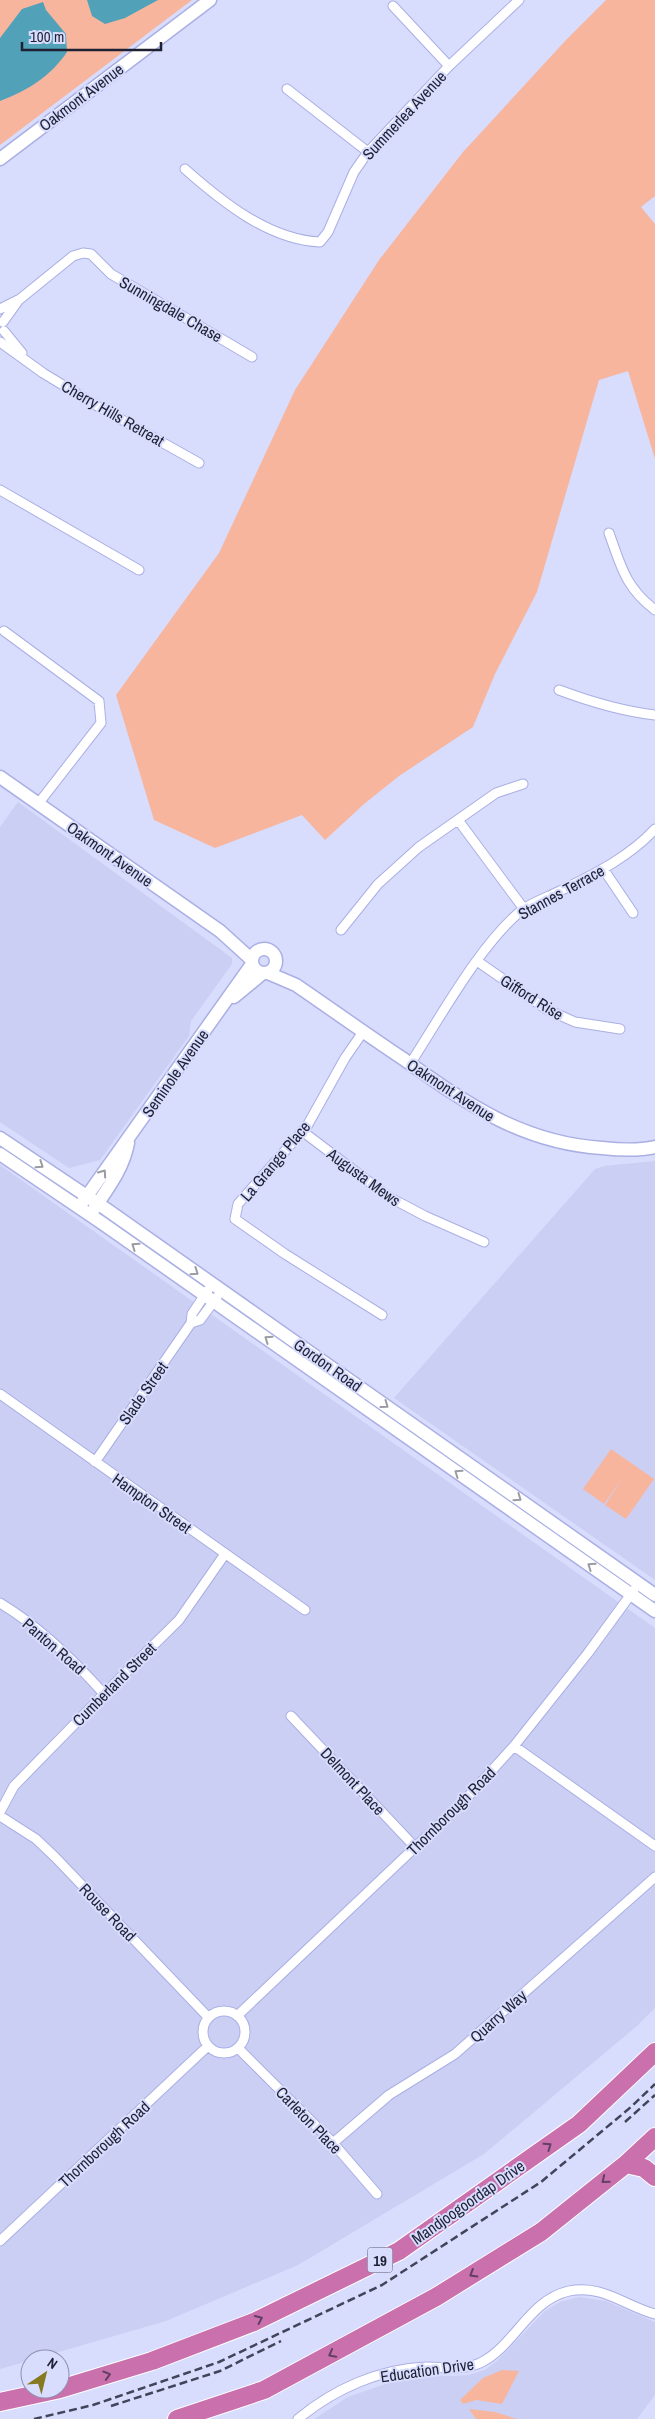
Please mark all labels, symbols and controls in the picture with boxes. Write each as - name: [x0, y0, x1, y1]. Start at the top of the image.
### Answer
- scale bar: [22, 20, 161, 52]
- text: 100 m: [30, 26, 64, 47]
- street label: Oakmont Avenue: [34, 58, 128, 136]
- street label: Summerlea Avenue: [357, 66, 451, 164]
- street label: Sunningdale Chase: [116, 271, 226, 347]
- street label: Cherry Hills Retreat: [58, 375, 169, 451]
- street label: Oakmont Avenue: [63, 816, 157, 892]
- street label: Stannes Terrace: [514, 859, 608, 925]
- street label: Gifford Rise: [496, 969, 568, 1025]
- street label: Seminole Avenue: [137, 1025, 213, 1121]
- street label: Oakmont Avenue: [403, 1053, 499, 1127]
- street label: La Grange Place: [235, 1116, 315, 1206]
- street label: Augusta Mews: [322, 1142, 405, 1211]
- one-way arrow: [35, 1159, 44, 1168]
- one-way arrow: [97, 1170, 106, 1179]
- one-way arrow: [131, 1243, 141, 1252]
- one-way arrow: [189, 1266, 199, 1275]
- street label: Gordon Road: [289, 1333, 367, 1397]
- one-way arrow: [264, 1336, 274, 1345]
- street label: Slade Street: [113, 1357, 173, 1429]
- one-way arrow: [379, 1399, 389, 1408]
- street label: Hampton Street: [108, 1468, 196, 1539]
- one-way arrow: [454, 1470, 464, 1479]
- one-way arrow: [512, 1492, 522, 1501]
- one-way arrow: [587, 1563, 597, 1572]
- street label: Panton Road: [18, 1613, 90, 1679]
- street label: Cumberland Street: [67, 1637, 161, 1731]
- street label: Delmont Place: [316, 1742, 390, 1820]
- street label: Thornborough Road: [402, 1762, 500, 1860]
- street label: Rouse Road: [75, 1878, 141, 1946]
- street label: Quarry Way: [465, 1984, 532, 2047]
- street label: Carleton Place: [271, 2081, 347, 2159]
- street label: Thornborough Road: [54, 2096, 154, 2192]
- one-way arrow: [542, 2143, 551, 2152]
- street label: Mandjoogoordap Drive: [407, 2155, 529, 2249]
- one-way arrow: [602, 2175, 611, 2184]
- road number: 19: [368, 2248, 392, 2272]
- one-way arrow: [470, 2268, 479, 2277]
- one-way arrow: [254, 2315, 263, 2325]
- one-way arrow: [328, 2348, 337, 2358]
- north arrow: [20, 2349, 70, 2399]
- street label: Education Drive: [379, 2353, 475, 2387]
- text: N: [44, 2354, 61, 2373]
- one-way arrow: [102, 2370, 110, 2380]

